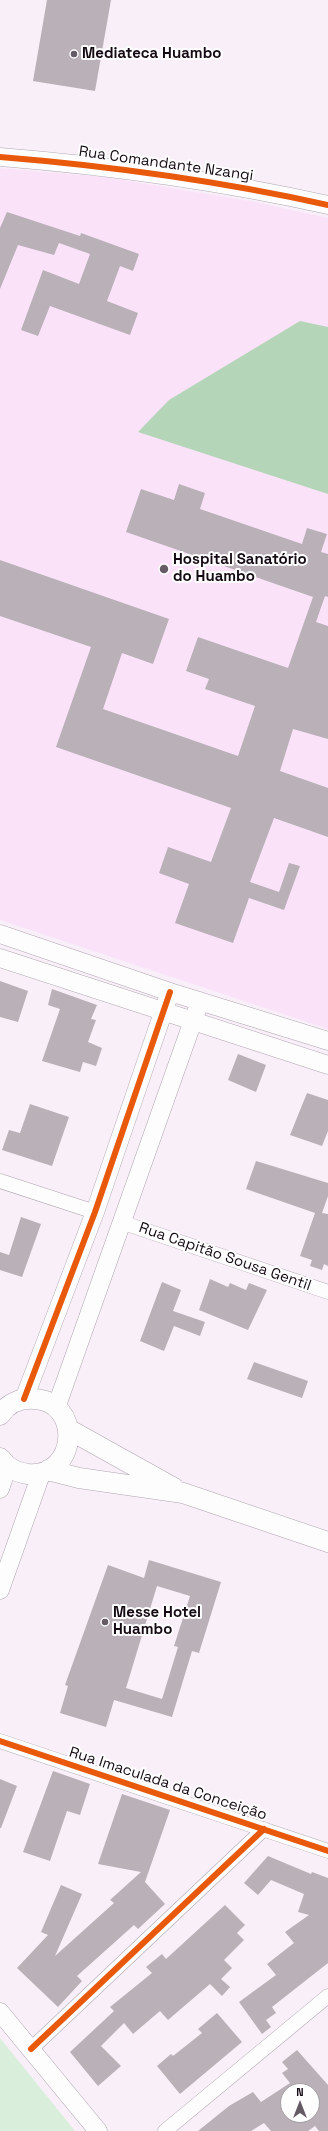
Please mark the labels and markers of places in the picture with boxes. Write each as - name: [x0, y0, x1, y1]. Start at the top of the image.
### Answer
- place label: Mediateca Huambo: [82, 45, 221, 63]
- marker: Mediateca Huambo: [69, 49, 79, 59]
- place label: Hospital Sanatório do Huambo: [173, 551, 307, 586]
- marker: Hospital Sanatório do Huambo: [158, 563, 170, 575]
- place label: Messe Hotel Huambo: [113, 1604, 201, 1639]
- marker: Messe Hotel Huambo: [100, 1617, 110, 1627]

